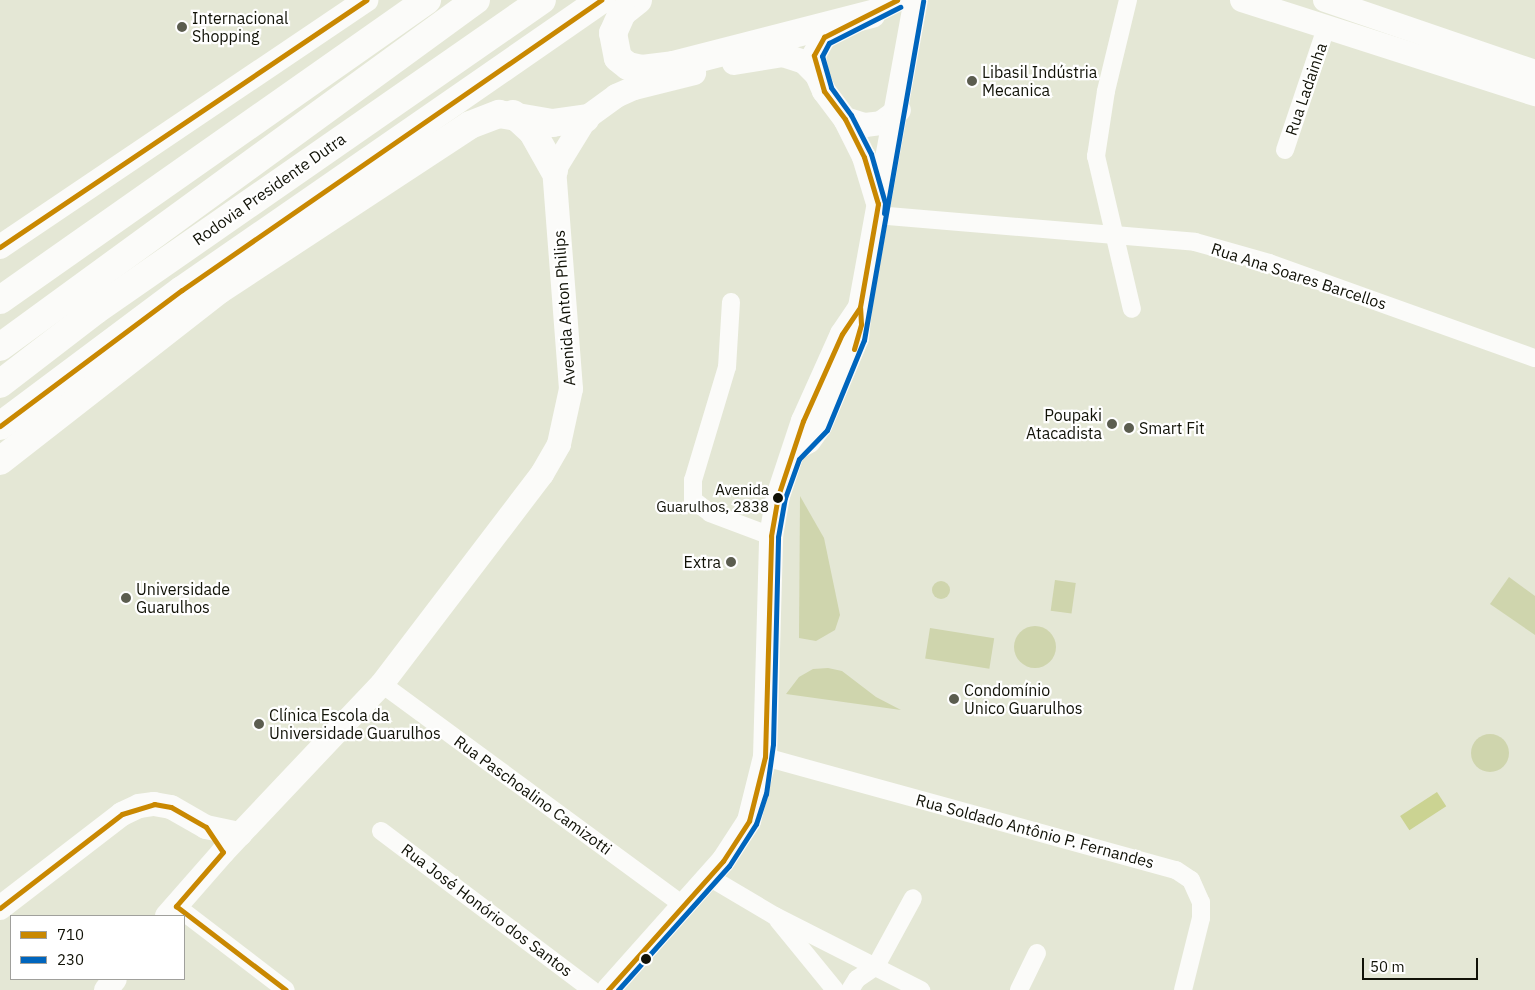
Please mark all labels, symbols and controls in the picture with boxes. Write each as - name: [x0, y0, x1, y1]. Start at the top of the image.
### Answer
- place label: Internacional Shopping: [192, 8, 288, 46]
- marker: Internacional Shopping: [176, 21, 188, 33]
- street label: Rua Ladainha: [1281, 40, 1331, 138]
- place label: Libasil Indústria Mecanica: [982, 62, 1097, 100]
- marker: Libasil Indústria Mecanica: [966, 75, 978, 87]
- street label: Rodovia Presidente Dutra: [189, 129, 349, 249]
- street label: Avenida Anton Philips: [549, 229, 579, 387]
- street label: Rua Ana Soares Barcellos: [1209, 239, 1389, 313]
- place label: Poupaki Atacadista: [1026, 405, 1102, 443]
- marker: Poupaki Atacadista: [1106, 418, 1118, 430]
- place label: Smart Fit: [1139, 418, 1205, 438]
- marker: Smart Fit: [1123, 422, 1135, 434]
- place label: Avenida Guarulhos, 2838: [656, 480, 769, 515]
- marker: Avenida Guarulhos, 2838: [773, 493, 783, 503]
- place label: Extra: [684, 552, 721, 572]
- marker: Extra: [725, 556, 737, 568]
- place label: Universidade Guarulhos: [136, 579, 230, 617]
- marker: Universidade Guarulhos: [120, 592, 132, 604]
- place label: Condomínio Unico Guarulhos: [964, 680, 1083, 718]
- marker: Condomínio Unico Guarulhos: [948, 693, 960, 705]
- place label: Clínica Escola da Universidade Guarulhos: [269, 705, 441, 743]
- marker: Clínica Escola da Universidade Guarulhos: [253, 718, 265, 730]
- street label: Rua Paschoalino Camizotti: [450, 731, 616, 859]
- street label: Rua Soldado Antônio P. Fernandes: [914, 790, 1156, 872]
- street label: Rua José Honório dos Santos: [398, 839, 576, 981]
- legend: [10, 915, 185, 980]
- text: 710: [57, 925, 84, 944]
- scale bar: [1365, 948, 1481, 980]
- text: 230: [57, 950, 84, 969]
- unlabelled marker: [641, 954, 651, 964]
- text: 50 m: [1370, 957, 1405, 976]

